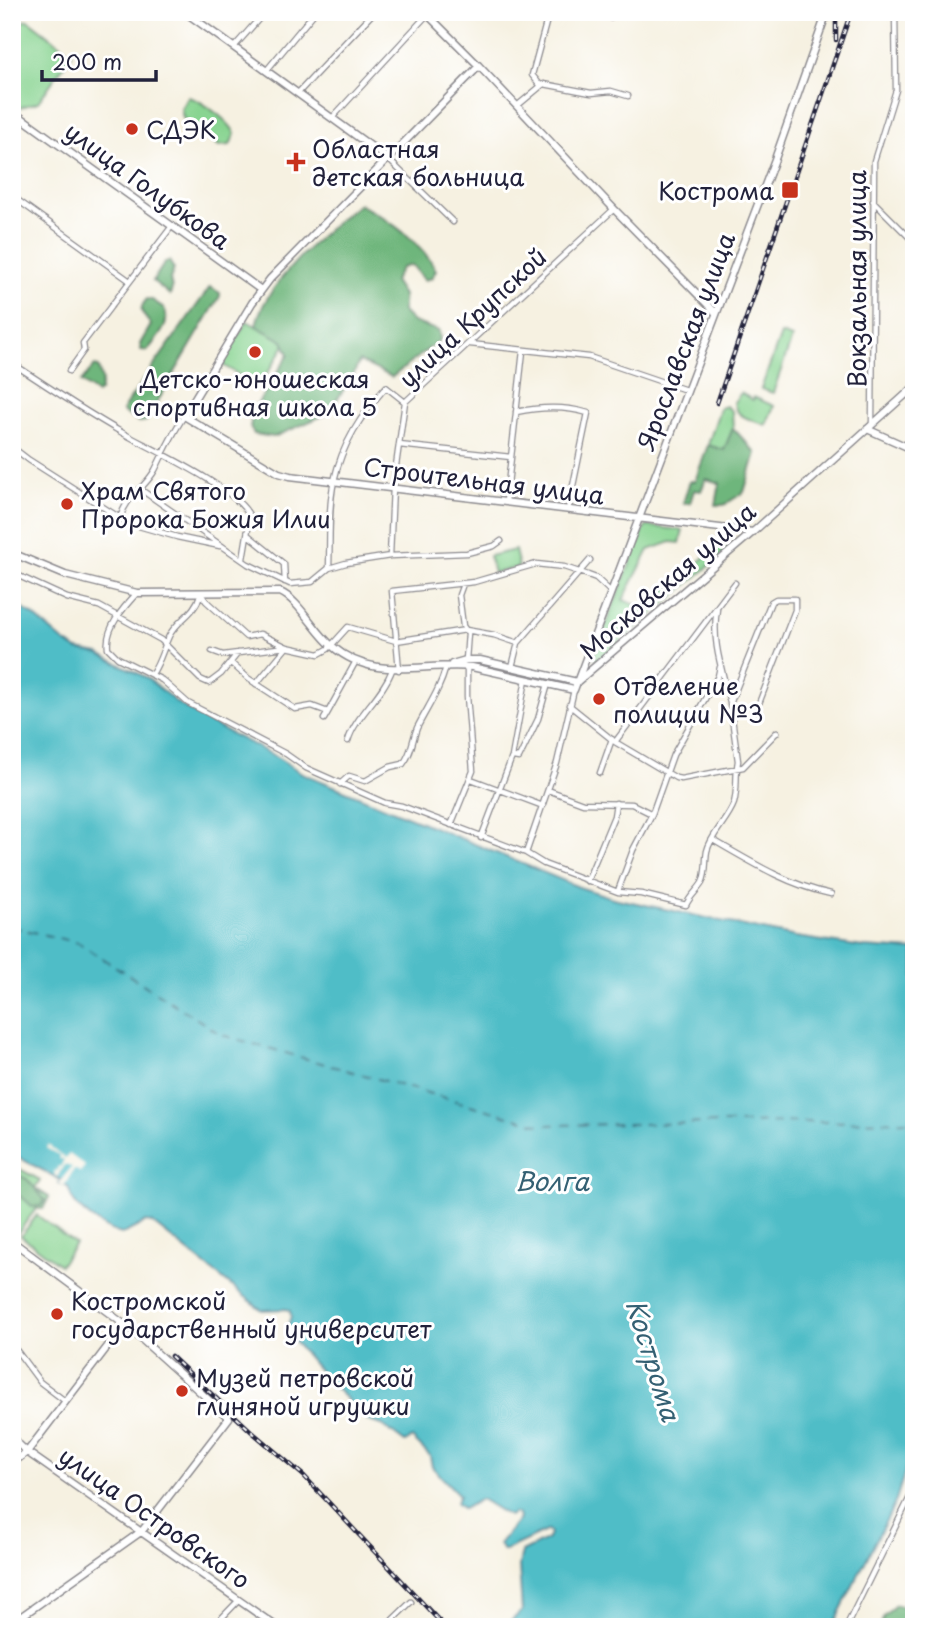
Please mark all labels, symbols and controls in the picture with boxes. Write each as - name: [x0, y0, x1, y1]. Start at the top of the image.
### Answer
- scale bar: [42, 38, 156, 82]
- text: 200 m: [52, 45, 122, 77]
- place label: СДЭК: [146, 111, 216, 147]
- street label: улица Голубкова: [58, 113, 238, 258]
- marker: СДЭК: [124, 121, 140, 137]
- place label: Областная детская больница: [312, 130, 524, 194]
- marker: Областная детская больница: [286, 152, 306, 172]
- street label: Вокзальная улица: [838, 170, 874, 388]
- place label: Кострома: [658, 172, 774, 208]
- marker: Кострома: [780, 180, 800, 200]
- street label: Ярославская улица: [627, 227, 743, 456]
- street label: улица Крупской: [390, 239, 554, 395]
- marker: Детско-юношеская спортивная школа 5: [247, 344, 263, 360]
- place label: Детско-юношеская спортивная школа 5: [133, 360, 377, 424]
- street label: Строительная улица: [362, 447, 606, 513]
- place label: Храм Святого Пророка Божия Илии: [81, 472, 331, 536]
- street label: Московская улица: [571, 493, 763, 667]
- marker: Храм Святого Пророка Божия Илии: [59, 496, 75, 512]
- place label: Отделение полиции №3: [613, 667, 764, 731]
- marker: Отделение полиции №3: [591, 691, 607, 707]
- water label: Волга: [515, 1161, 590, 1200]
- place label: Костромской государственный университет: [71, 1282, 432, 1346]
- water label: Кострома: [617, 1294, 691, 1427]
- marker: Костромской государственный университет: [49, 1306, 65, 1322]
- place label: Музей петровской глиняной игрушки: [196, 1359, 414, 1423]
- marker: Музей петровской глиняной игрушки: [174, 1383, 190, 1399]
- street label: улица Островского: [52, 1437, 258, 1597]

